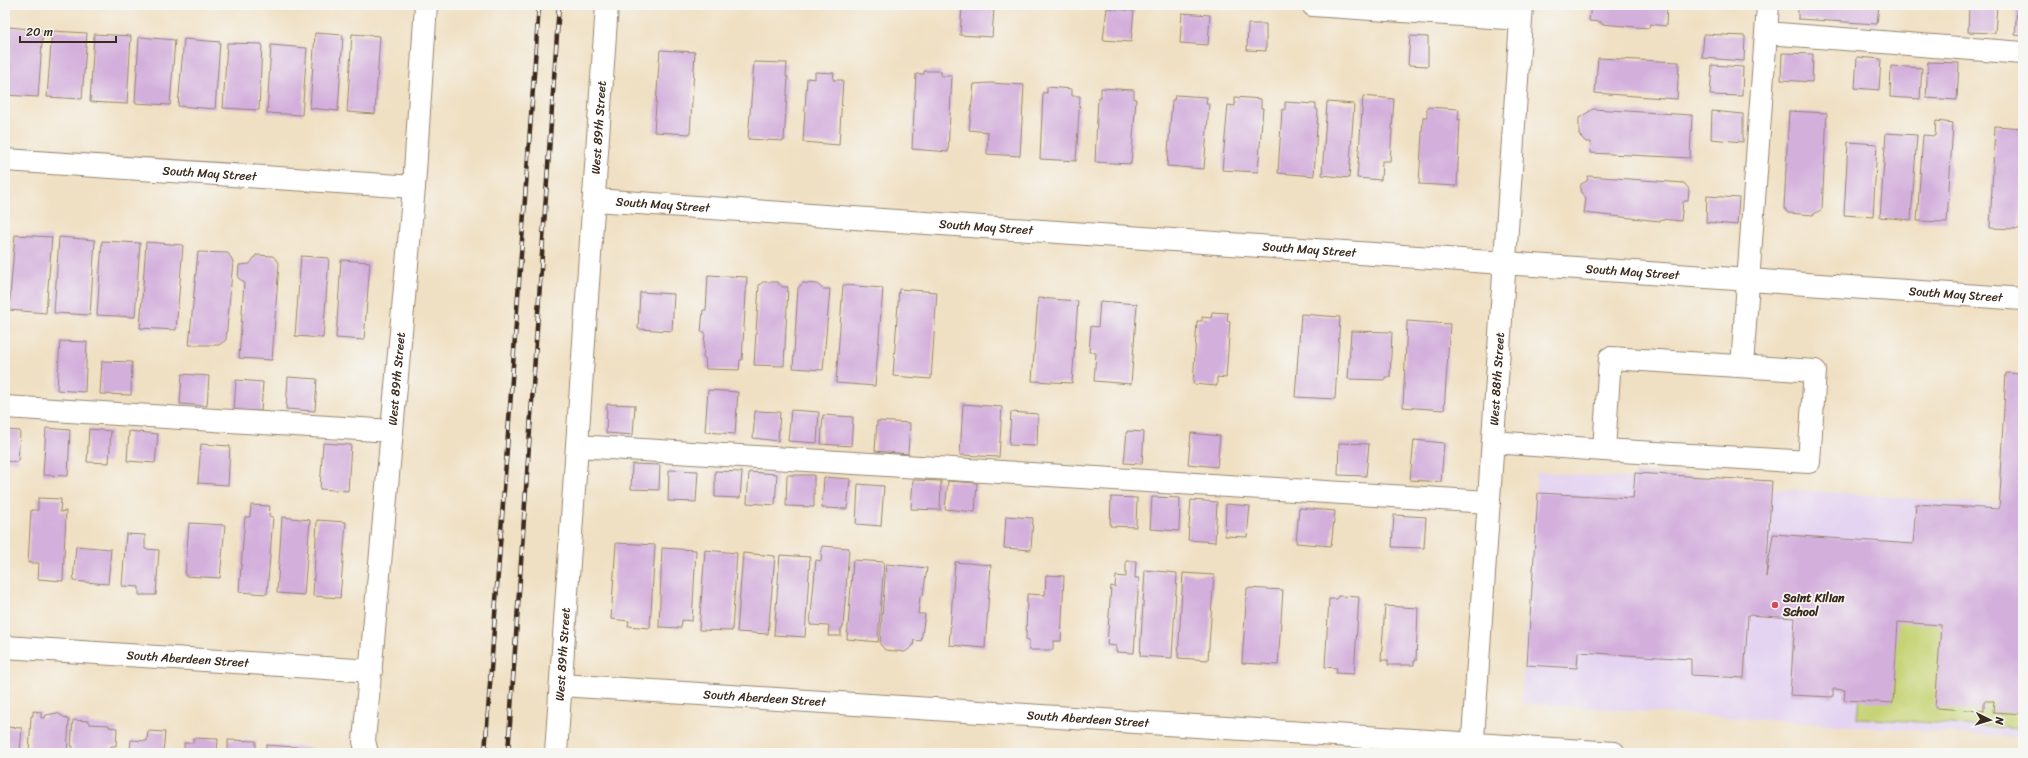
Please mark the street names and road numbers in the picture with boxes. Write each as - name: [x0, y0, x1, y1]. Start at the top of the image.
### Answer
- street label: West 89th Street: [584, 80, 613, 175]
- street label: South May Street: [162, 159, 258, 188]
- street label: South May Street: [615, 190, 712, 219]
- street label: South May Street: [938, 213, 1035, 241]
- street label: South May Street: [1262, 235, 1358, 264]
- street label: South May Street: [1585, 258, 1681, 286]
- street label: South May Street: [1908, 280, 2005, 309]
- street label: West 89th Street: [382, 331, 412, 426]
- street label: West 88th Street: [1483, 331, 1511, 426]
- street label: West 89th Street: [549, 607, 577, 702]
- street label: South Aberdeen Street: [126, 644, 251, 674]
- street label: South Aberdeen Street: [703, 683, 828, 713]
- street label: South Aberdeen Street: [1026, 704, 1151, 734]

